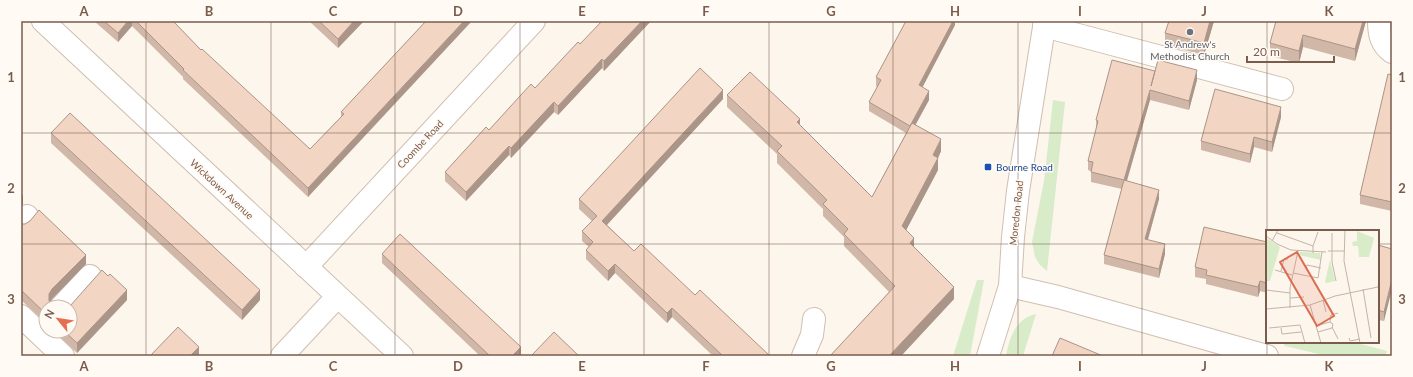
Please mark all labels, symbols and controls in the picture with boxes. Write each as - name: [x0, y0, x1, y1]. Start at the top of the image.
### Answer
- text: A: [78, 3, 89, 19]
- text: B: [205, 3, 214, 19]
- text: C: [329, 3, 338, 19]
- text: D: [453, 3, 463, 19]
- text: E: [578, 3, 586, 19]
- text: F: [702, 3, 710, 19]
- text: G: [826, 3, 836, 19]
- text: H: [950, 3, 960, 19]
- text: I: [1078, 3, 1082, 19]
- text: J: [1201, 3, 1207, 19]
- text: K: [1325, 3, 1335, 19]
- marker: St Andrew's Methodist Church: [1185, 27, 1195, 37]
- place label: St Andrew's Methodist Church: [1150, 38, 1230, 62]
- scale bar: [1247, 38, 1334, 64]
- text: 20 m: [1253, 44, 1280, 59]
- text: 1: [7, 69, 15, 85]
- text: 1: [1398, 69, 1406, 85]
- street label: Coombe Road: [395, 117, 445, 171]
- street label: Wickdown Avenue: [188, 157, 256, 221]
- place label: Bourne Road: [996, 161, 1053, 173]
- marker: Bourne Road: [983, 162, 993, 172]
- text: 2: [7, 180, 15, 196]
- street label: Moredon Road: [1007, 180, 1025, 246]
- text: 2: [1398, 180, 1406, 196]
- inset map: [1266, 230, 1379, 343]
- text: 3: [7, 291, 15, 307]
- text: 3: [1398, 291, 1406, 307]
- north arrow: [38, 299, 78, 339]
- text: N: [41, 307, 57, 321]
- text: A: [78, 358, 89, 374]
- text: B: [205, 358, 214, 374]
- text: C: [329, 358, 338, 374]
- text: D: [453, 358, 463, 374]
- text: E: [578, 358, 586, 374]
- text: F: [702, 358, 710, 374]
- text: G: [826, 358, 836, 374]
- text: H: [950, 358, 960, 374]
- text: I: [1078, 358, 1082, 374]
- text: J: [1201, 358, 1207, 374]
- text: K: [1325, 358, 1335, 374]

